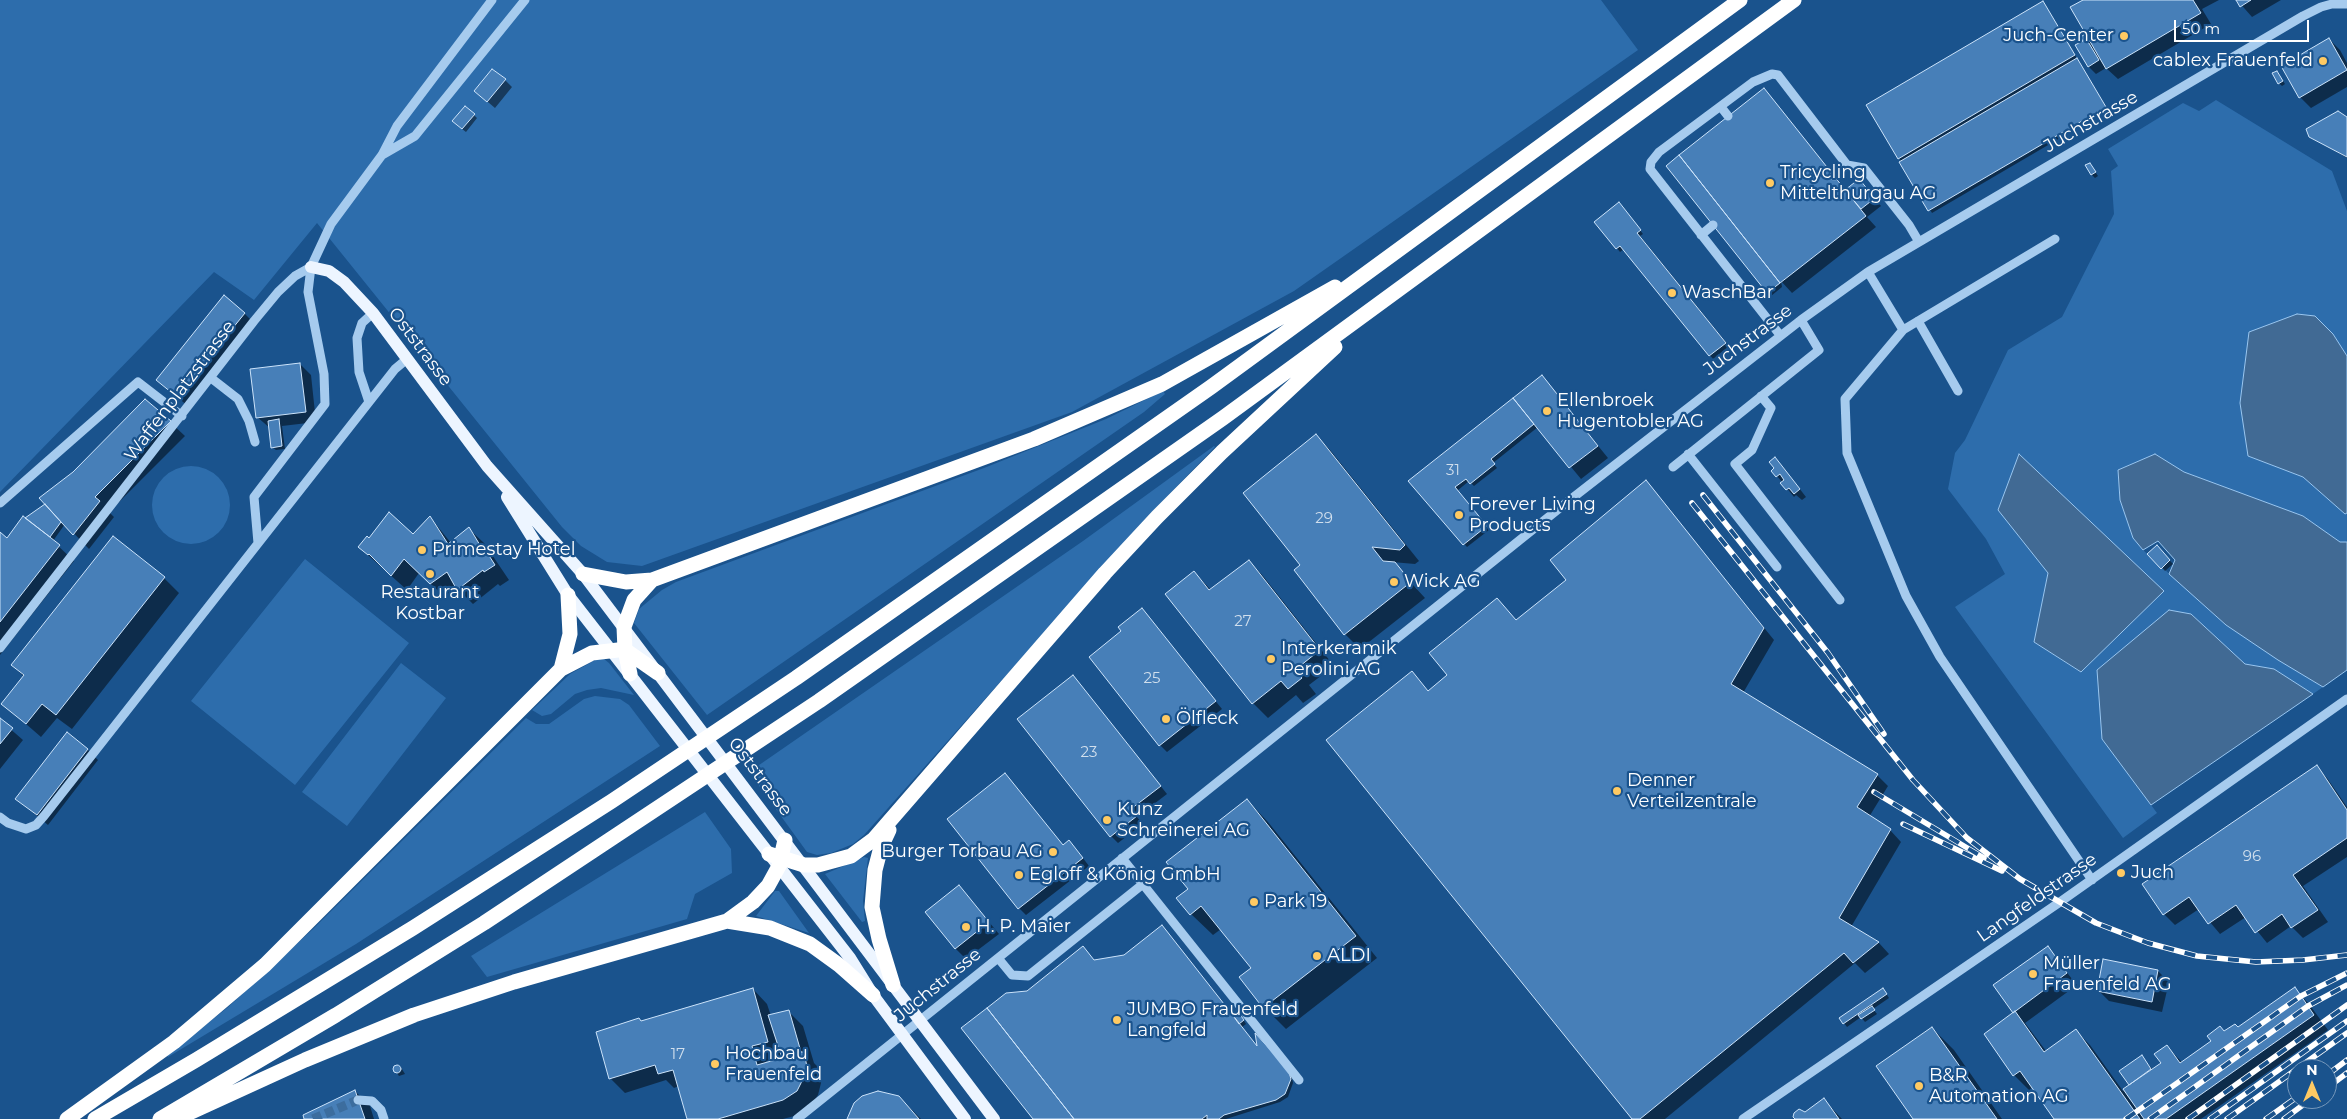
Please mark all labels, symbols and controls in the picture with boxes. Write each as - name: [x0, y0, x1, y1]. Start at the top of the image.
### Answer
- scale bar: [2177, 10, 2312, 42]
- text: 50 m: [2182, 19, 2220, 38]
- place label: Juch-Center: [2003, 25, 2114, 47]
- marker: Juch-Center: [2118, 30, 2130, 42]
- place label: cablex Frauenfeld: [2153, 50, 2313, 72]
- marker: cablex Frauenfeld: [2317, 55, 2329, 67]
- street label: Juchstrasse: [2040, 86, 2142, 158]
- place label: Tricycling Mittelthurgau AG: [1780, 162, 1936, 204]
- marker: Tricycling Mittelthurgau AG: [1764, 177, 1776, 189]
- place label: WaschBar: [1682, 282, 1774, 304]
- marker: WaschBar: [1666, 287, 1678, 299]
- street label: Juchstrasse: [1700, 300, 1796, 380]
- street label: Oststrasse: [383, 303, 457, 391]
- street label: Waffenplatzstrasse: [120, 316, 240, 466]
- place label: Ellenbroek Hugentobler AG: [1557, 390, 1704, 432]
- marker: Ellenbroek Hugentobler AG: [1541, 405, 1553, 417]
- house number: 31: [1446, 462, 1460, 480]
- place label: Forever Living Products: [1469, 494, 1596, 536]
- marker: Forever Living Products: [1453, 509, 1465, 521]
- house number: 29: [1315, 510, 1333, 528]
- place label: Primestay Hotel: [432, 539, 575, 561]
- marker: Primestay Hotel: [416, 544, 428, 556]
- marker: Restaurant Kostbar: [424, 568, 436, 580]
- place label: Wick AG: [1404, 571, 1481, 593]
- marker: Wick AG: [1388, 576, 1400, 588]
- place label: Restaurant Kostbar: [381, 582, 479, 624]
- house number: 27: [1234, 613, 1252, 631]
- place label: Interkeramik Perolini AG: [1281, 638, 1397, 681]
- marker: Interkeramik Perolini AG: [1265, 653, 1277, 665]
- house number: 25: [1143, 670, 1161, 688]
- place label: Ölfleck: [1176, 708, 1238, 730]
- marker: Ölfleck: [1160, 713, 1172, 725]
- street label: Oststrasse: [723, 733, 797, 821]
- house number: 23: [1081, 744, 1097, 762]
- place label: Denner Verteilzentrale: [1627, 770, 1757, 812]
- marker: Denner Verteilzentrale: [1611, 785, 1623, 797]
- place label: Kunz Schreinerei AG: [1117, 799, 1250, 842]
- marker: Kunz Schreinerei AG: [1101, 814, 1113, 826]
- place label: Burger Torbau AG: [881, 841, 1043, 863]
- marker: Burger Torbau AG: [1047, 846, 1059, 858]
- house number: 96: [2243, 848, 2261, 866]
- street label: Langfeldstrasse: [1973, 849, 2101, 947]
- place label: Juch: [2131, 862, 2174, 884]
- place label: Egloff & König GmbH: [1029, 864, 1221, 886]
- marker: Juch: [2115, 867, 2127, 879]
- marker: Egloff & König GmbH: [1013, 869, 1025, 881]
- place label: Park 19: [1264, 891, 1327, 913]
- marker: Park 19: [1248, 896, 1260, 908]
- place label: H. P. Maier: [976, 916, 1071, 938]
- marker: H. P. Maier: [960, 921, 972, 933]
- street label: Juchstrasse: [890, 944, 986, 1026]
- place label: ALDI: [1327, 945, 1371, 967]
- marker: ALDI: [1311, 950, 1323, 962]
- place label: Müller Frauenfeld AG: [2043, 953, 2172, 996]
- marker: Müller Frauenfeld AG: [2027, 968, 2039, 980]
- place label: JUMBO Frauenfeld Langfeld: [1127, 999, 1298, 1042]
- marker: JUMBO Frauenfeld Langfeld: [1111, 1014, 1123, 1026]
- place label: Hochbau Frauenfeld: [725, 1043, 822, 1086]
- house number: 17: [671, 1046, 685, 1064]
- marker: Hochbau Frauenfeld: [709, 1058, 721, 1070]
- north arrow: [2287, 1059, 2337, 1109]
- text: N: [2306, 1061, 2318, 1079]
- place label: B&R Automation AG: [1929, 1065, 2069, 1108]
- marker: B&R Automation AG: [1913, 1080, 1925, 1092]

